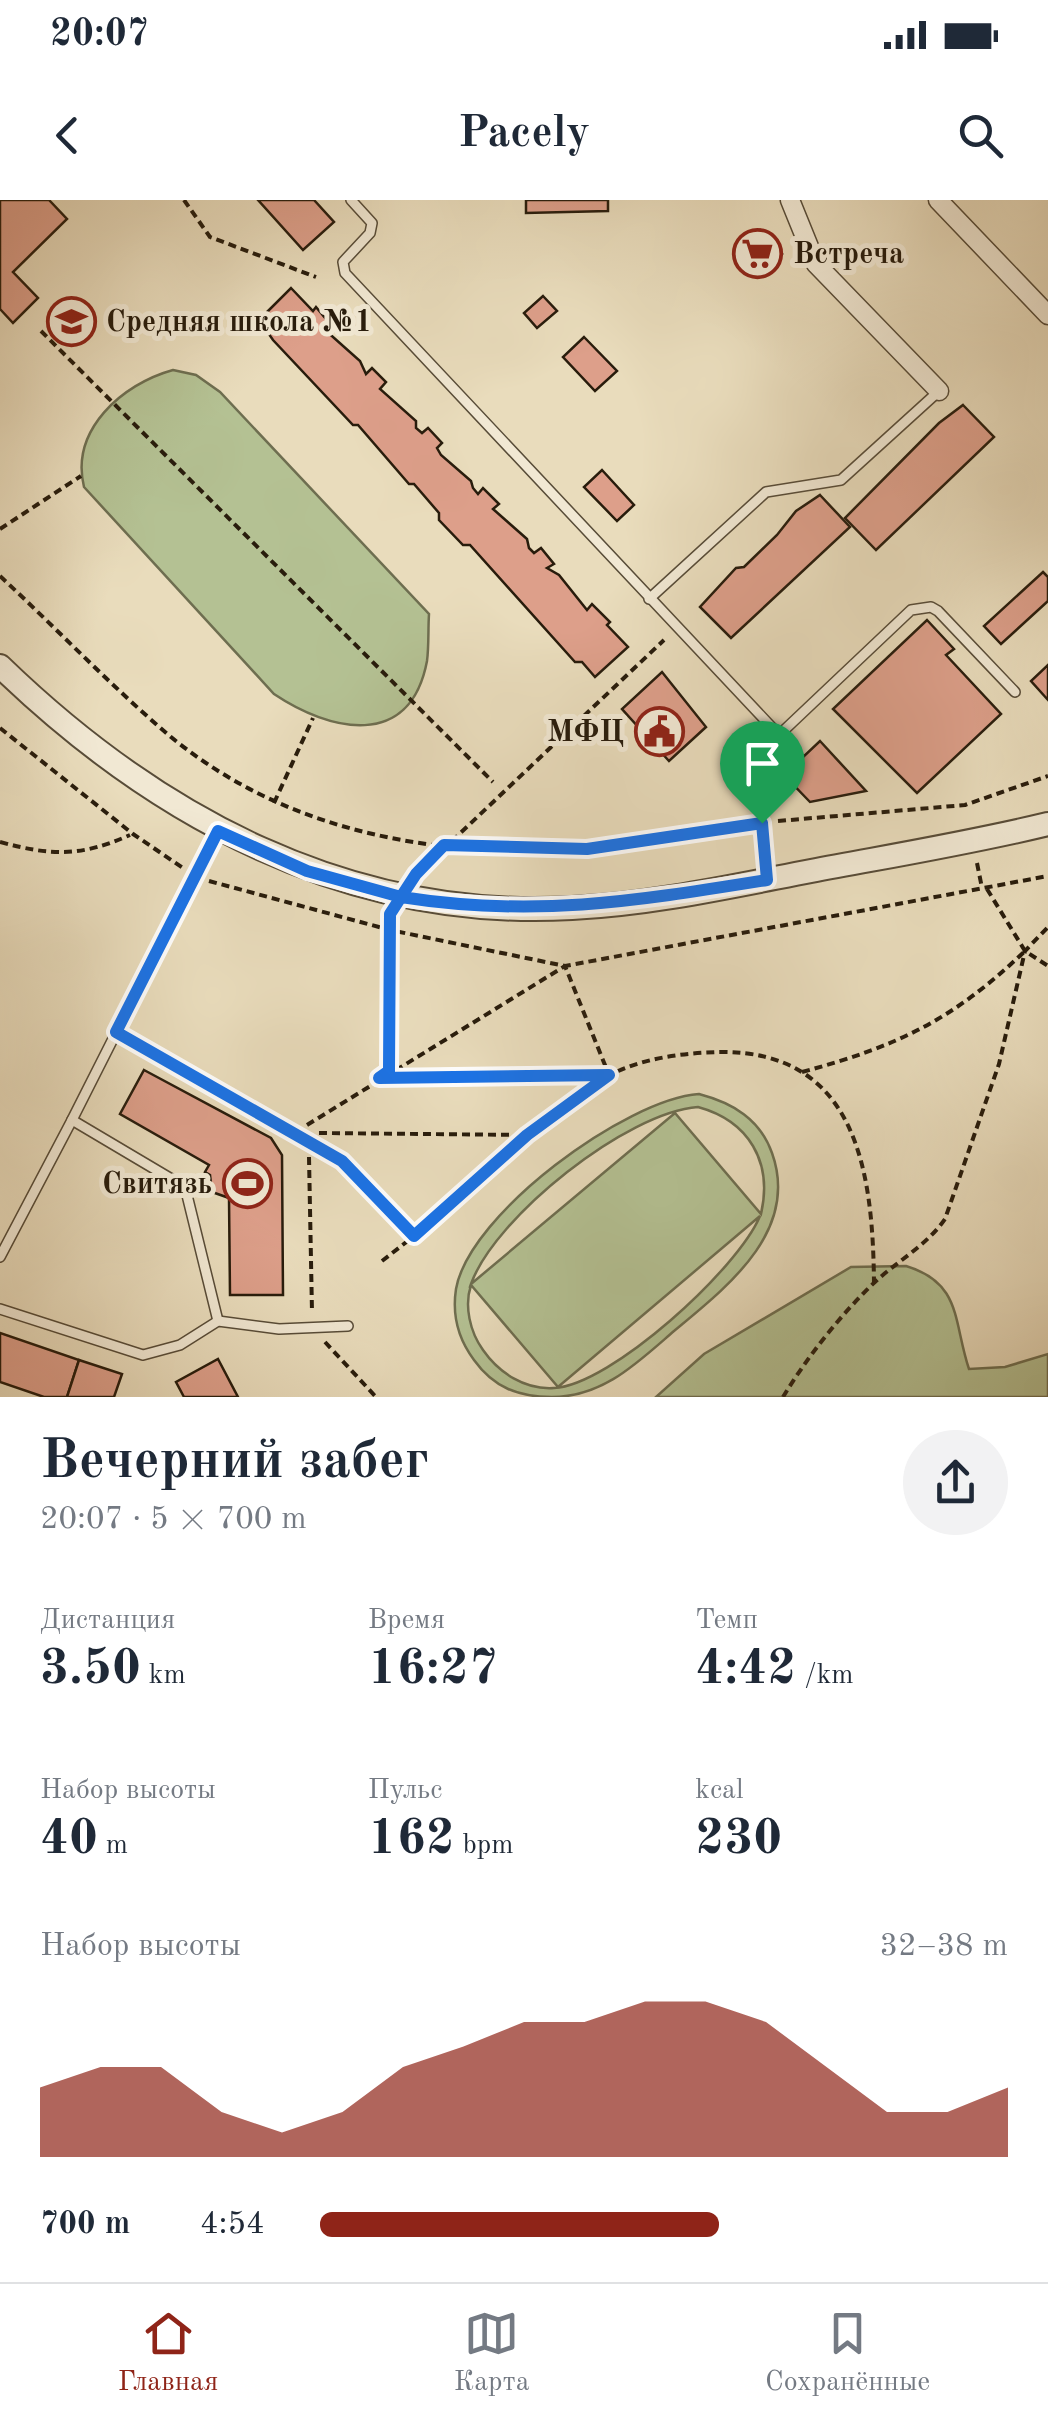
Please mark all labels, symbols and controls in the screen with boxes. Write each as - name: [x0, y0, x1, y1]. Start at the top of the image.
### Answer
- text: 20:07: [50, 16, 149, 54]
- icon: back: [40, 108, 95, 163]
- icon: search: [953, 108, 1008, 163]
- text: Pacely: [458, 112, 590, 157]
- supermarket icon: Встреча: [732, 227, 784, 279]
- place label: Встреча: [793, 240, 904, 270]
- school or university icon: Средняя школа №1: [45, 295, 97, 347]
- place label: Средняя школа №1: [106, 308, 372, 338]
- public building icon: МФЦ: [633, 705, 685, 757]
- place label: МФЦ: [547, 718, 624, 748]
- pin: [720, 721, 805, 824]
- icon: arrive: [735, 736, 790, 791]
- sports icon: Свитязь: [221, 1157, 273, 1209]
- place label: Свитязь: [102, 1170, 212, 1200]
- button: share: [903, 1430, 1008, 1535]
- text: Вечерний забег: [40, 1435, 429, 1490]
- text: 20:07 · 5 × 700 m: [40, 1504, 307, 1536]
- text: Дистанция: [40, 1607, 175, 1635]
- text: Время: [368, 1607, 445, 1635]
- text: Темп: [695, 1607, 758, 1635]
- text: 3.50: [40, 1645, 141, 1695]
- text: 16:27: [368, 1645, 498, 1695]
- text: 4:42: [695, 1645, 796, 1695]
- text: km: [141, 1662, 186, 1690]
- text: /km: [796, 1662, 854, 1690]
- text: Набор высоты: [40, 1777, 216, 1805]
- text: Пульс: [368, 1777, 442, 1805]
- text: kcal: [695, 1777, 744, 1805]
- text: 40: [40, 1815, 98, 1865]
- text: 162: [368, 1815, 455, 1865]
- text: 230: [695, 1815, 782, 1865]
- text: m: [98, 1832, 128, 1860]
- text: bpm: [455, 1832, 514, 1860]
- text: Набор высоты: [40, 1931, 241, 1963]
- text: 32–38 m: [880, 1931, 1008, 1963]
- text: 700 m: [40, 2209, 130, 2241]
- text: 4:54: [200, 2209, 265, 2241]
- tab: Главная: [118, 2306, 218, 2401]
- tab: Карта: [454, 2306, 530, 2401]
- tab: Сохранённые: [765, 2306, 930, 2401]

